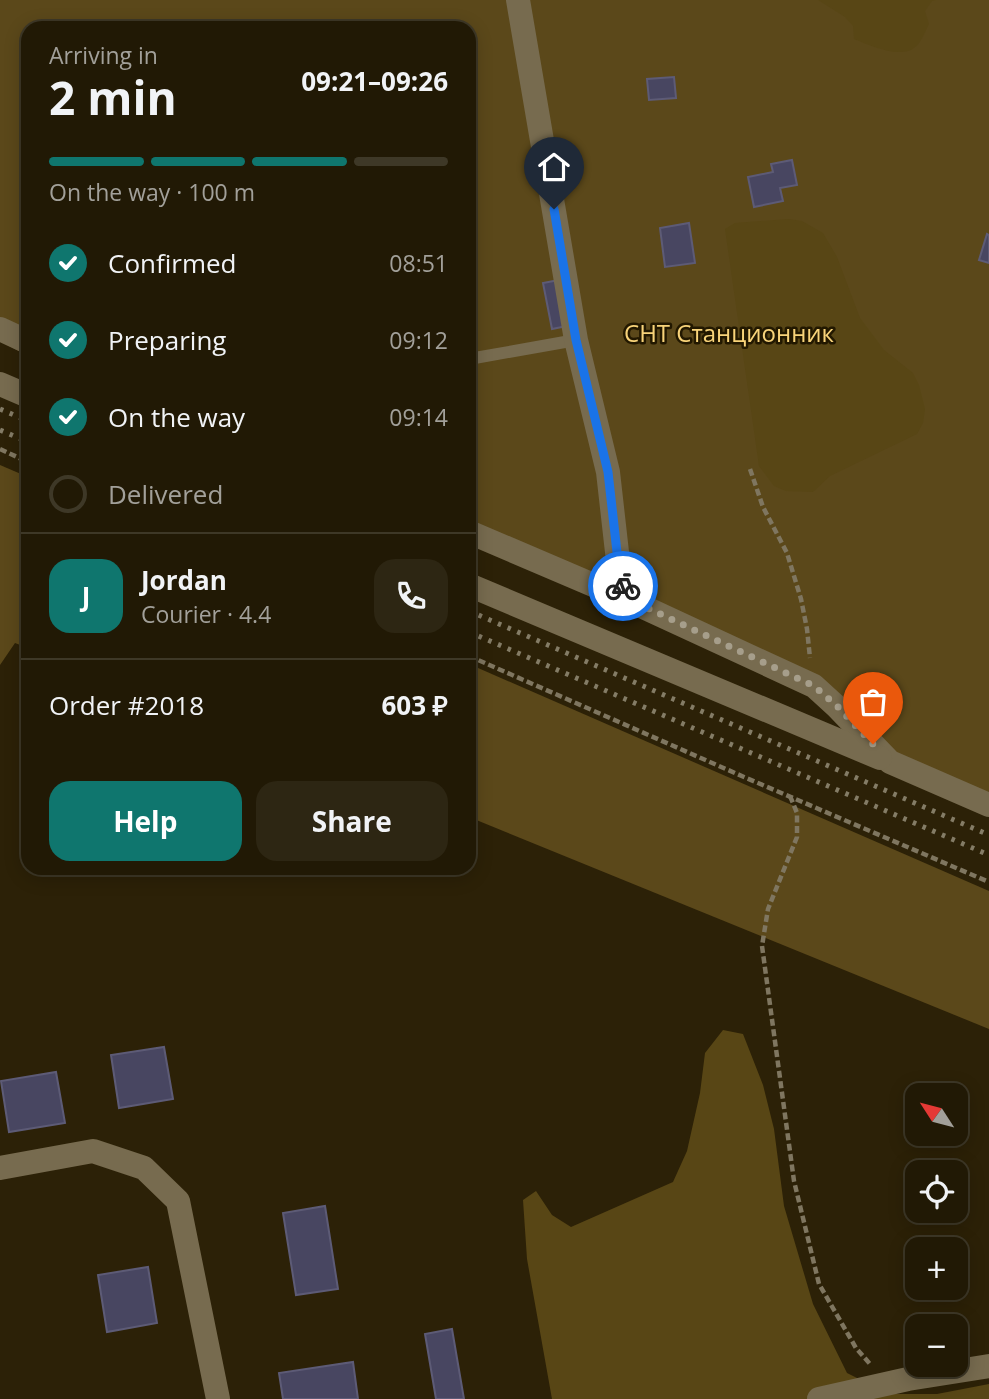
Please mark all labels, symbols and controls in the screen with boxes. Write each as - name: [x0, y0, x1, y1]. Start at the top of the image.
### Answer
- text: Arriving in: [49, 39, 158, 71]
- text: 09:21–09:26: [301, 63, 448, 99]
- text: 2 min: [49, 66, 177, 128]
- pin: [524, 137, 584, 209]
- icon: home: [535, 148, 573, 186]
- text: On the way · 100 m: [49, 176, 255, 208]
- icon: check: [49, 244, 87, 282]
- text: Confirmed: [108, 245, 236, 281]
- text: 08:51: [389, 247, 448, 279]
- park label: СНТ Станционник: [624, 316, 835, 349]
- icon: check: [49, 321, 87, 359]
- text: Preparing: [108, 322, 226, 358]
- text: 09:12: [389, 324, 448, 356]
- icon: check: [49, 398, 87, 436]
- text: On the way: [108, 399, 245, 435]
- text: 09:14: [389, 401, 448, 433]
- text: Delivered: [108, 476, 223, 512]
- courier: [588, 551, 658, 621]
- button: phone: [374, 559, 448, 633]
- text: Jordan: [141, 562, 227, 598]
- icon: bike: [604, 567, 642, 605]
- text: J: [82, 578, 90, 614]
- text: Courier · 4.4: [141, 598, 271, 630]
- pin: [843, 672, 903, 744]
- icon: bag: [854, 683, 892, 721]
- text: Order #2018: [49, 687, 204, 723]
- text: 603 ₽: [382, 687, 448, 723]
- button: Help: [49, 781, 242, 861]
- button: Share: [256, 781, 448, 861]
- north arrow: [905, 1083, 968, 1146]
- map controls: [905, 1083, 968, 1377]
- button: locate: [905, 1160, 968, 1223]
- button: +: [905, 1237, 968, 1300]
- button: −: [905, 1314, 968, 1377]

